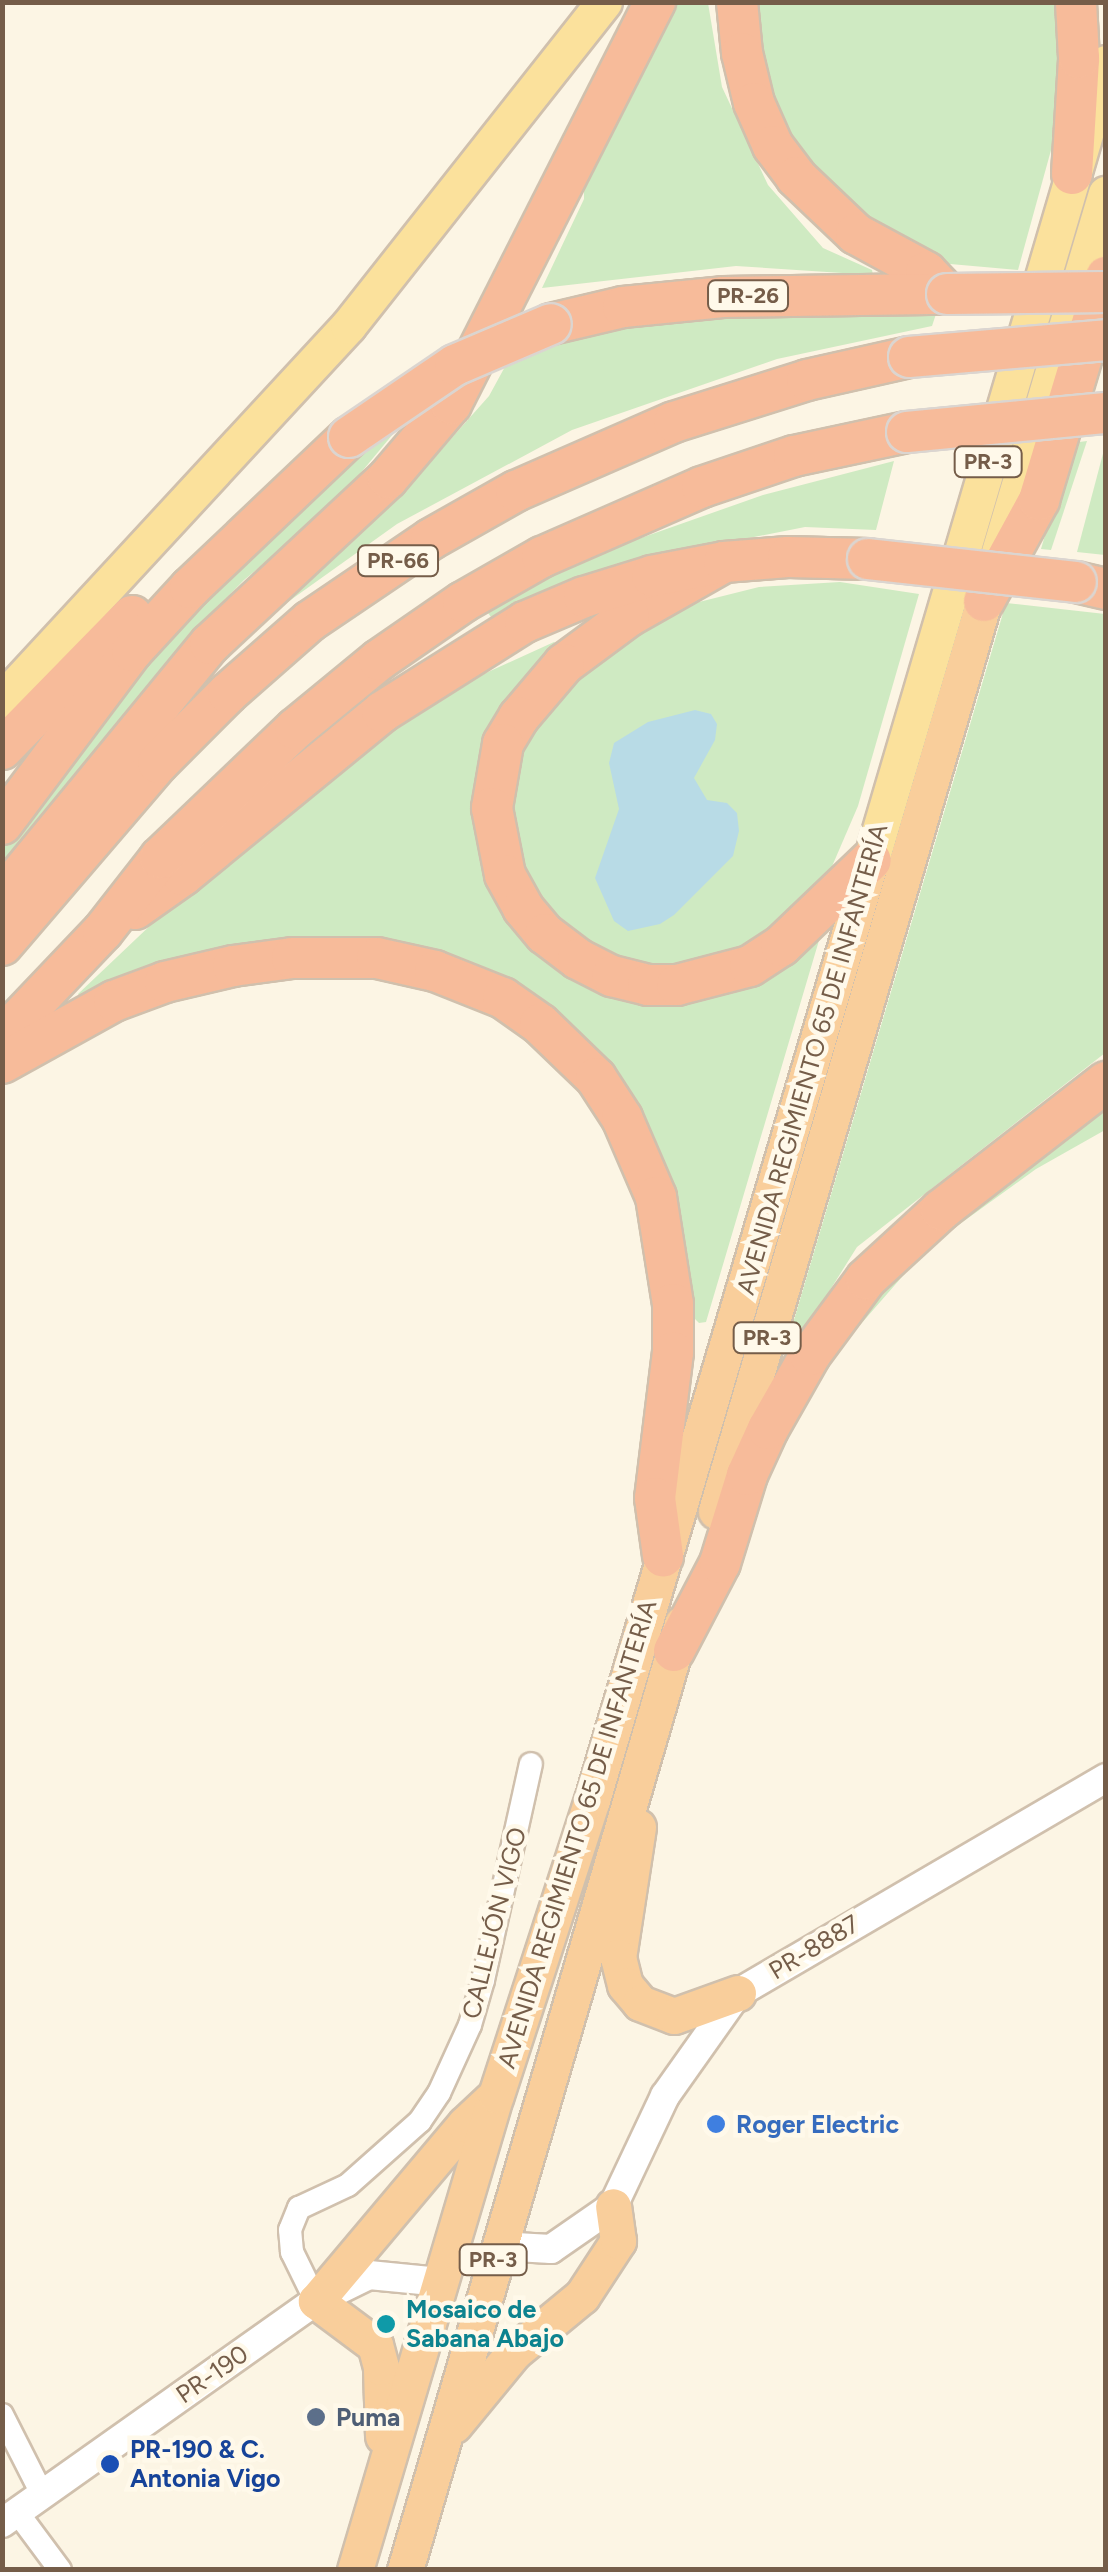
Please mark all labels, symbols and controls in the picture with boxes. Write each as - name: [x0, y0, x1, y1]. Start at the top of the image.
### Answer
- road number: PR-26: [706, 279, 790, 313]
- road number: PR-3: [953, 445, 1023, 479]
- road number: PR-66: [356, 544, 440, 578]
- street label: AVENIDA REGIMIENTO 65 DE INFANTERÍA: [730, 820, 894, 1298]
- road number: PR-3: [732, 1321, 802, 1355]
- street label: AVENIDA REGIMIENTO 65 DE INFANTERÍA: [491, 1596, 663, 2072]
- street label: CALLEJÓN VIGO: [456, 1824, 532, 2022]
- street label: PR-8887: [763, 1908, 865, 1986]
- place label: Roger Electric: [736, 2109, 899, 2139]
- marker: Roger Electric: [705, 2113, 727, 2135]
- road number: PR-3: [458, 2243, 528, 2277]
- place label: Mosaico de Sabana Abajo: [406, 2295, 564, 2354]
- marker: Mosaico de Sabana Abajo: [375, 2313, 397, 2335]
- street label: PR-190: [170, 2338, 254, 2410]
- place label: Puma: [336, 2402, 400, 2432]
- marker: Puma: [305, 2406, 327, 2428]
- place label: PR-190 & C. Antonia Vigo: [130, 2435, 281, 2494]
- marker: PR-190 & C. Antonia Vigo: [99, 2453, 121, 2475]

